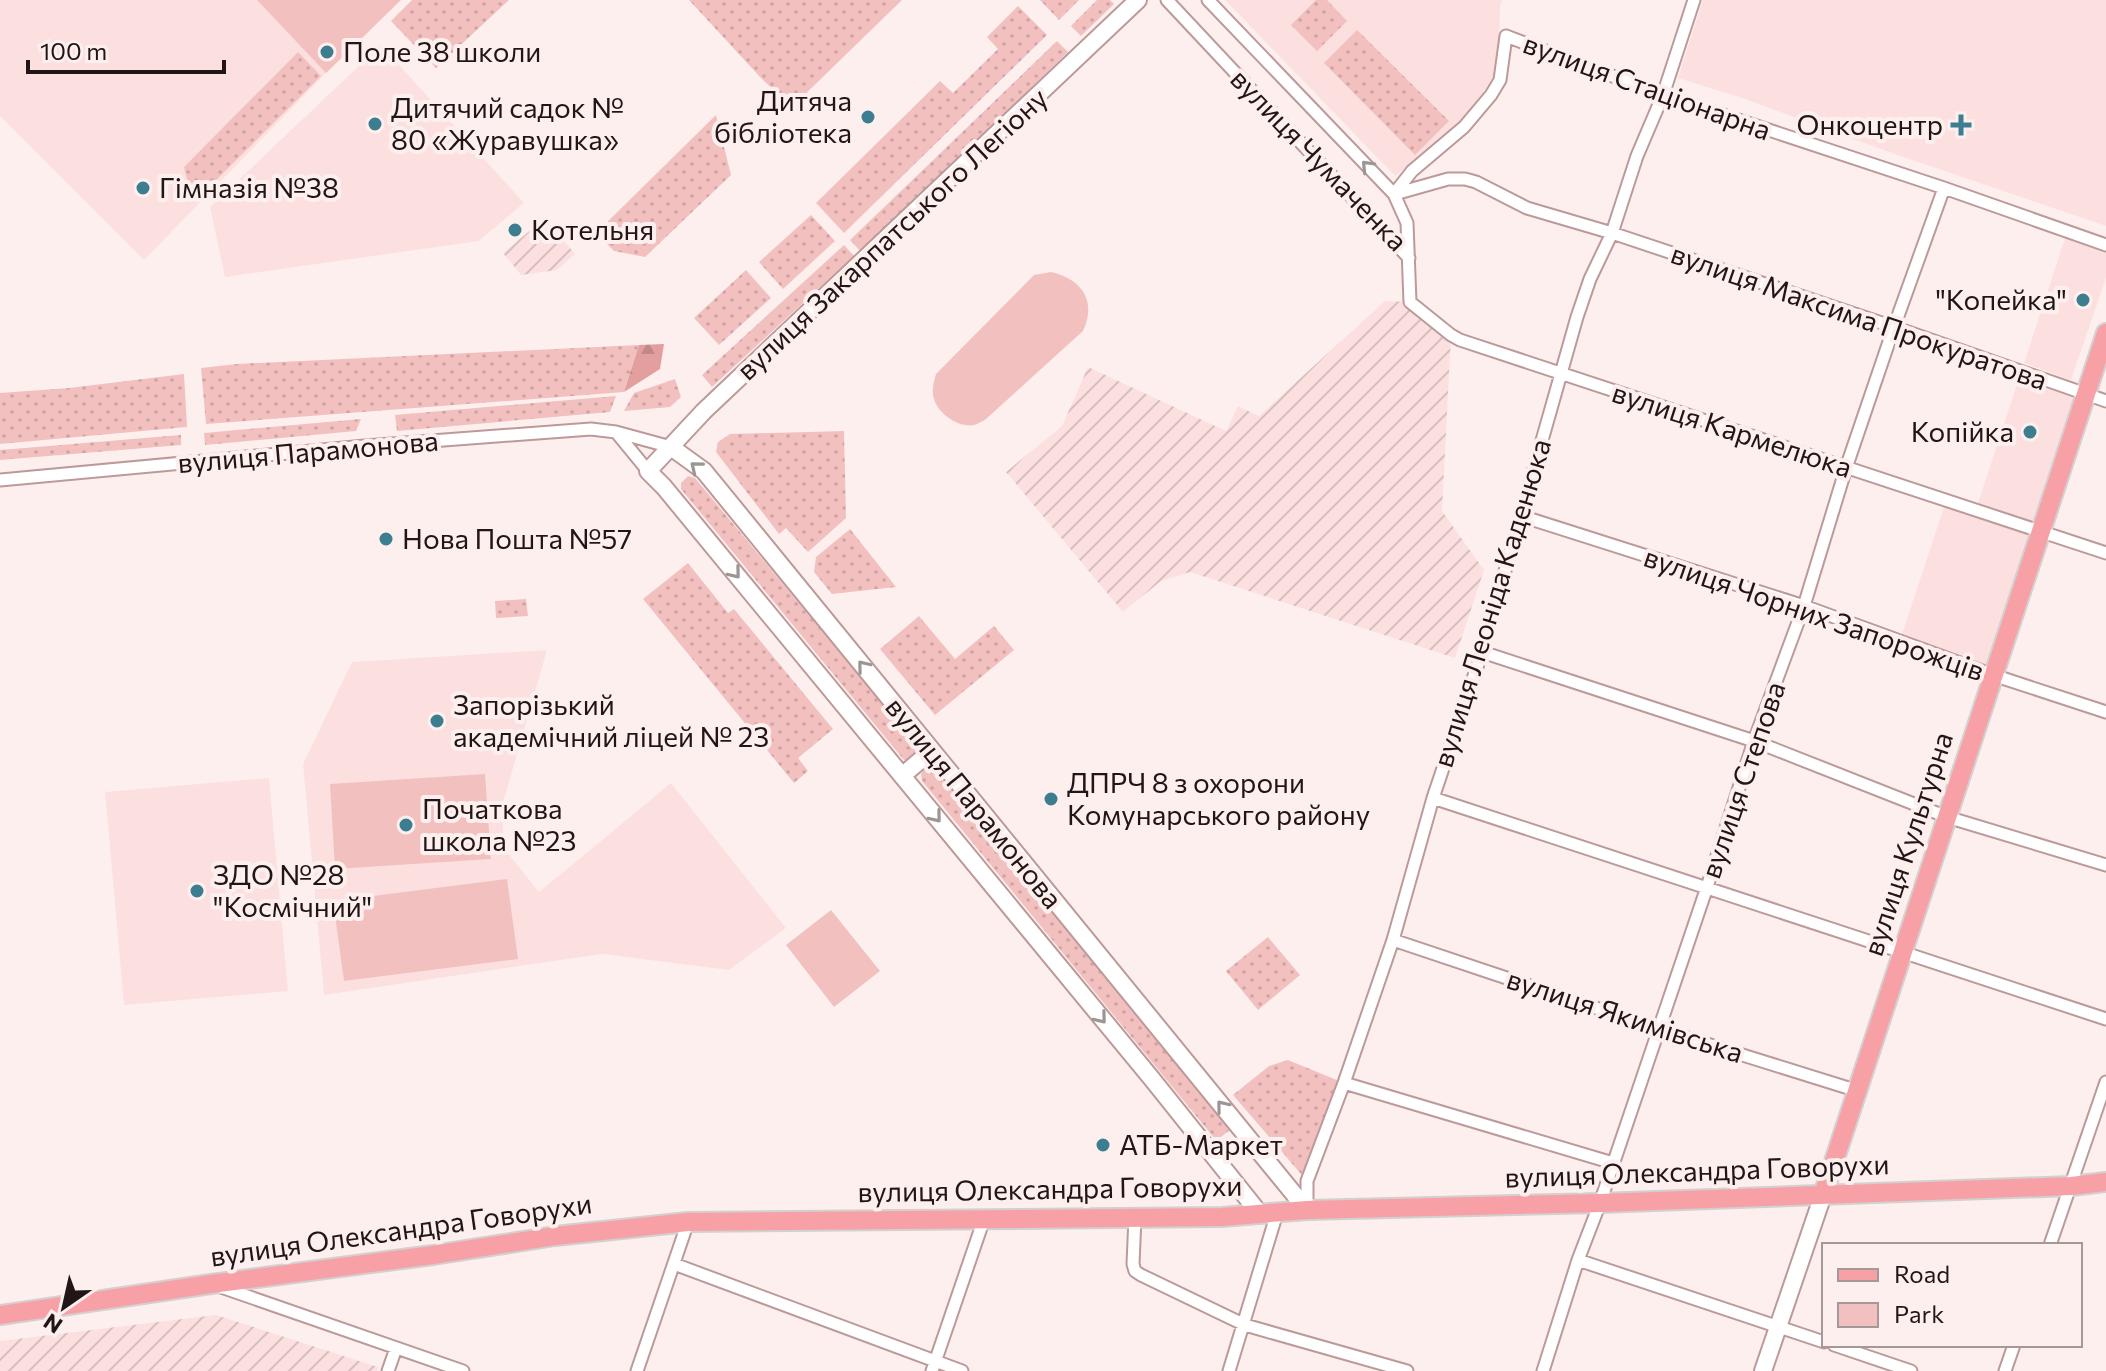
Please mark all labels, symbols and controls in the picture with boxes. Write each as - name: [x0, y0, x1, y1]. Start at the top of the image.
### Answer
- scale bar: [28, 24, 224, 74]
- street label: вулиця Стаціонарна: [1519, 25, 1776, 147]
- place label: Поле 38 школи: [343, 34, 541, 68]
- text: 100 m: [40, 36, 107, 65]
- marker: Поле 38 школи: [318, 43, 336, 61]
- street label: вулиця Чумаченка: [1224, 61, 1415, 257]
- street label: вулиця Закарпатського Легіону: [729, 80, 1054, 386]
- place label: Дитяча бібліотека: [714, 83, 852, 149]
- place label: Дитячий садок № 80 «Журавушка»: [391, 90, 624, 156]
- place label: Онкоцентр: [1797, 107, 1943, 141]
- marker: Дитяча бібліотека: [859, 108, 877, 126]
- marker: Онкоцентр: [1950, 114, 1972, 136]
- marker: Дитячий садок № 80 «Журавушка»: [366, 115, 384, 133]
- one-way arrow: [1362, 161, 1377, 175]
- place label: Гімназія №38: [159, 170, 339, 204]
- marker: Гімназія №38: [134, 179, 152, 197]
- place label: Котельня: [531, 212, 654, 246]
- marker: Котельня: [506, 221, 524, 239]
- street label: вулиця Максима Прокуратова: [1667, 236, 2052, 397]
- place label: "Копейка": [1935, 282, 2067, 316]
- marker: "Копейка": [2074, 291, 2092, 309]
- street label: вулиця Кармелюка: [1608, 374, 1856, 484]
- place label: Копійка: [1911, 414, 2014, 448]
- street label: вулиця Парамонова: [176, 423, 440, 479]
- marker: Копійка: [2021, 423, 2039, 441]
- street label: вулиця Леоніда Каденюка: [1425, 434, 1557, 771]
- one-way arrow: [691, 462, 705, 477]
- place label: Нова Пошта №57: [402, 521, 632, 555]
- marker: Нова Пошта №57: [377, 530, 395, 548]
- street label: вулиця Чорних Запорожців: [1640, 539, 1989, 687]
- one-way arrow: [725, 564, 740, 578]
- one-way arrow: [858, 660, 872, 675]
- street label: вулиця Степова: [1693, 677, 1792, 882]
- place label: Запорізький академічний ліцей № 23: [453, 687, 769, 753]
- street label: вулиця Парамонова: [879, 690, 1070, 915]
- marker: Запорізький академічний ліцей № 23: [428, 712, 446, 730]
- street label: вулиця Культурна: [1855, 728, 1959, 960]
- place label: ДПРЧ 8 з охорони Комунарського району: [1067, 765, 1370, 831]
- marker: ДПРЧ 8 з охорони Комунарського району: [1042, 790, 1060, 808]
- place label: Початкова школа №23: [422, 791, 577, 857]
- one-way arrow: [926, 808, 941, 822]
- marker: Початкова школа №23: [397, 816, 415, 834]
- place label: ЗДО №28 "Космічний": [213, 857, 372, 923]
- marker: ЗДО №28 "Космічний": [188, 882, 206, 900]
- street label: вулиця Якимівська: [1503, 961, 1748, 1069]
- one-way arrow: [1091, 1009, 1106, 1023]
- one-way arrow: [1217, 1101, 1232, 1115]
- place label: АТБ-Маркет: [1119, 1127, 1283, 1161]
- marker: АТБ-Маркет: [1094, 1136, 1112, 1154]
- street label: вулиця Олександра Говорухи: [1504, 1146, 1890, 1194]
- street label: вулиця Олександра Говорухи: [857, 1168, 1243, 1208]
- street label: вулиця Олександра Говорухи: [208, 1185, 594, 1273]
- legend: [1822, 1243, 2082, 1347]
- text: Road: [1894, 1259, 1950, 1288]
- north arrow: [24, 1267, 104, 1347]
- text: Park: [1894, 1299, 1944, 1328]
- text: N: [38, 1308, 67, 1340]

